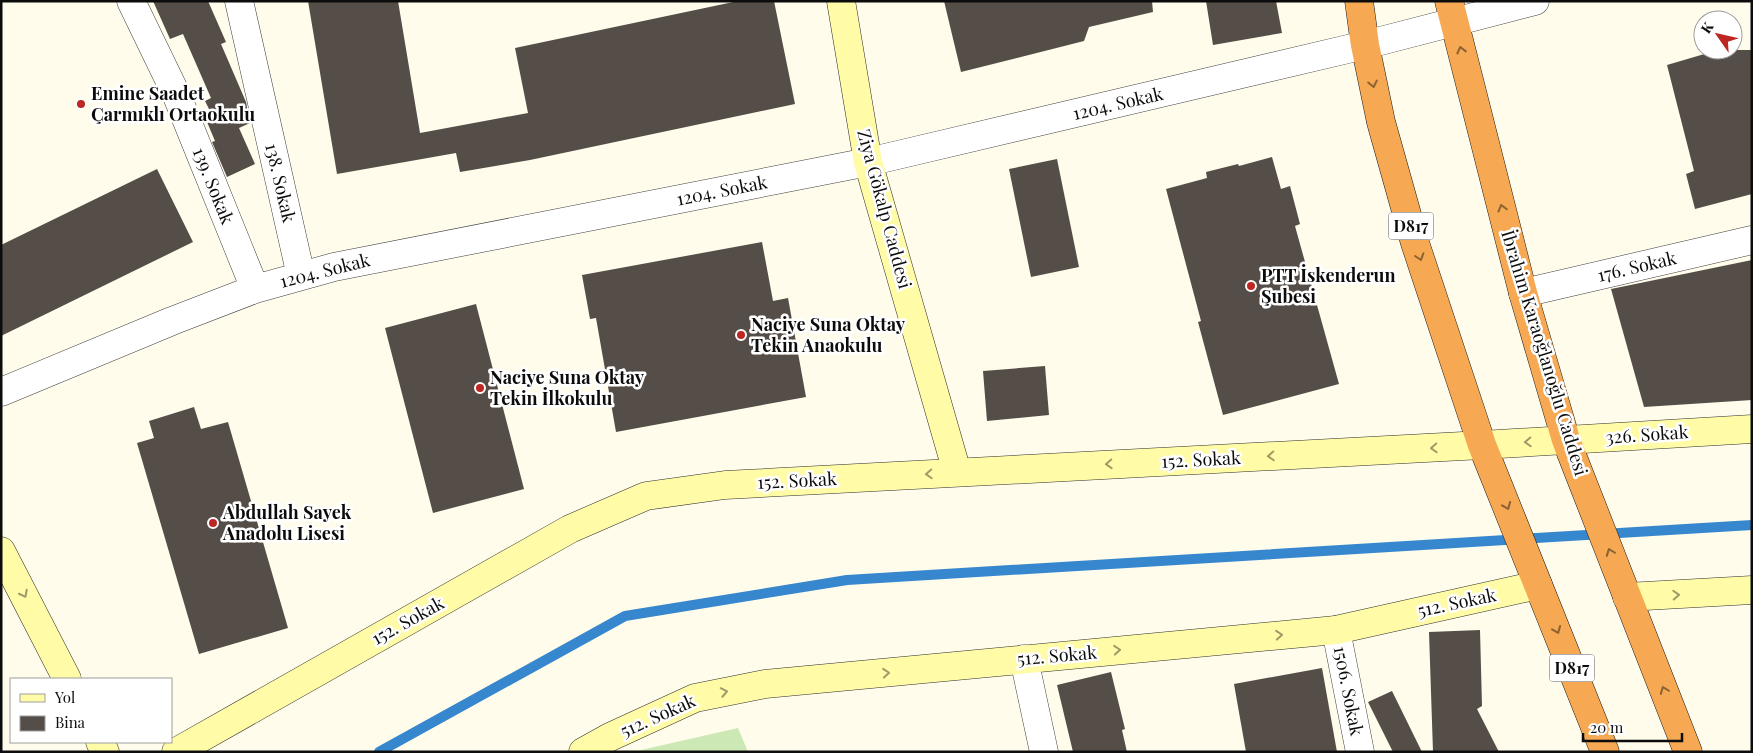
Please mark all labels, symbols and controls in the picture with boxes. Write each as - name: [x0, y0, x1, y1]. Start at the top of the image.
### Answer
- north arrow: [1693, 10, 1743, 60]
- text: K: [1696, 17, 1718, 37]
- one-way arrow: [1456, 46, 1467, 55]
- one-way arrow: [1367, 79, 1378, 88]
- place label: Emine Saadet Çarmıklı Ortaokulu: [91, 81, 255, 126]
- street label: 1204. Sokak: [1070, 81, 1165, 125]
- marker: Emine Saadet Çarmıklı Ortaokulu: [75, 98, 87, 110]
- street label: Ziya Gökalp Caddesi: [852, 126, 918, 291]
- street label: 138. Sokak: [260, 141, 302, 225]
- street label: 139. Sokak: [188, 144, 240, 228]
- street label: 1204. Sokak: [674, 169, 769, 211]
- one-way arrow: [1497, 204, 1507, 212]
- road number: D817: [1388, 212, 1434, 240]
- street label: İbrahim Karaoğlanoğlu Caddesi: [1496, 227, 1594, 478]
- street label: 176. Sokak: [1595, 245, 1679, 287]
- street label: 1204. Sokak: [277, 247, 372, 293]
- one-way arrow: [1414, 253, 1424, 261]
- place label: PTT İskenderun Şubesi: [1261, 263, 1396, 308]
- marker: PTT İskenderun Şubesi: [1245, 280, 1257, 292]
- place label: Naciye Suna Oktay Tekin Anaokulu: [751, 312, 906, 357]
- marker: Naciye Suna Oktay Tekin Anaokulu: [735, 329, 747, 341]
- place label: Naciye Suna Oktay Tekin İlkokulu: [490, 365, 645, 410]
- marker: Naciye Suna Oktay Tekin İlkokulu: [474, 382, 486, 394]
- street label: 326. Sokak: [1605, 419, 1689, 449]
- one-way arrow: [1524, 437, 1532, 448]
- one-way arrow: [1429, 442, 1437, 453]
- street label: 152. Sokak: [1161, 445, 1241, 473]
- one-way arrow: [1267, 450, 1275, 461]
- one-way arrow: [1105, 459, 1113, 470]
- street label: 152. Sokak: [757, 466, 837, 494]
- one-way arrow: [925, 468, 933, 479]
- place label: Abdullah Sayek Anadolu Lisesi: [222, 500, 352, 545]
- one-way arrow: [1501, 502, 1511, 510]
- marker: Abdullah Sayek Anadolu Lisesi: [207, 517, 219, 529]
- one-way arrow: [1605, 548, 1616, 557]
- street label: 512. Sokak: [1415, 582, 1498, 622]
- one-way arrow: [18, 589, 28, 598]
- one-way arrow: [1672, 589, 1680, 600]
- street label: 152. Sokak: [367, 590, 448, 650]
- one-way arrow: [1551, 626, 1561, 634]
- one-way arrow: [1275, 630, 1283, 641]
- street label: 512. Sokak: [1016, 640, 1098, 670]
- street label: 1506. Sokak: [1329, 644, 1369, 738]
- one-way arrow: [1113, 645, 1121, 656]
- road number: D817: [1550, 654, 1594, 681]
- one-way arrow: [882, 667, 890, 678]
- legend: [10, 678, 172, 743]
- one-way arrow: [1659, 686, 1670, 695]
- text: Yol: [54, 687, 75, 707]
- street label: 512. Sokak: [616, 688, 699, 742]
- one-way arrow: [720, 688, 729, 698]
- scale bar: [1583, 710, 1682, 742]
- text: Bina: [55, 712, 86, 732]
- text: 20 m: [1590, 717, 1624, 737]

